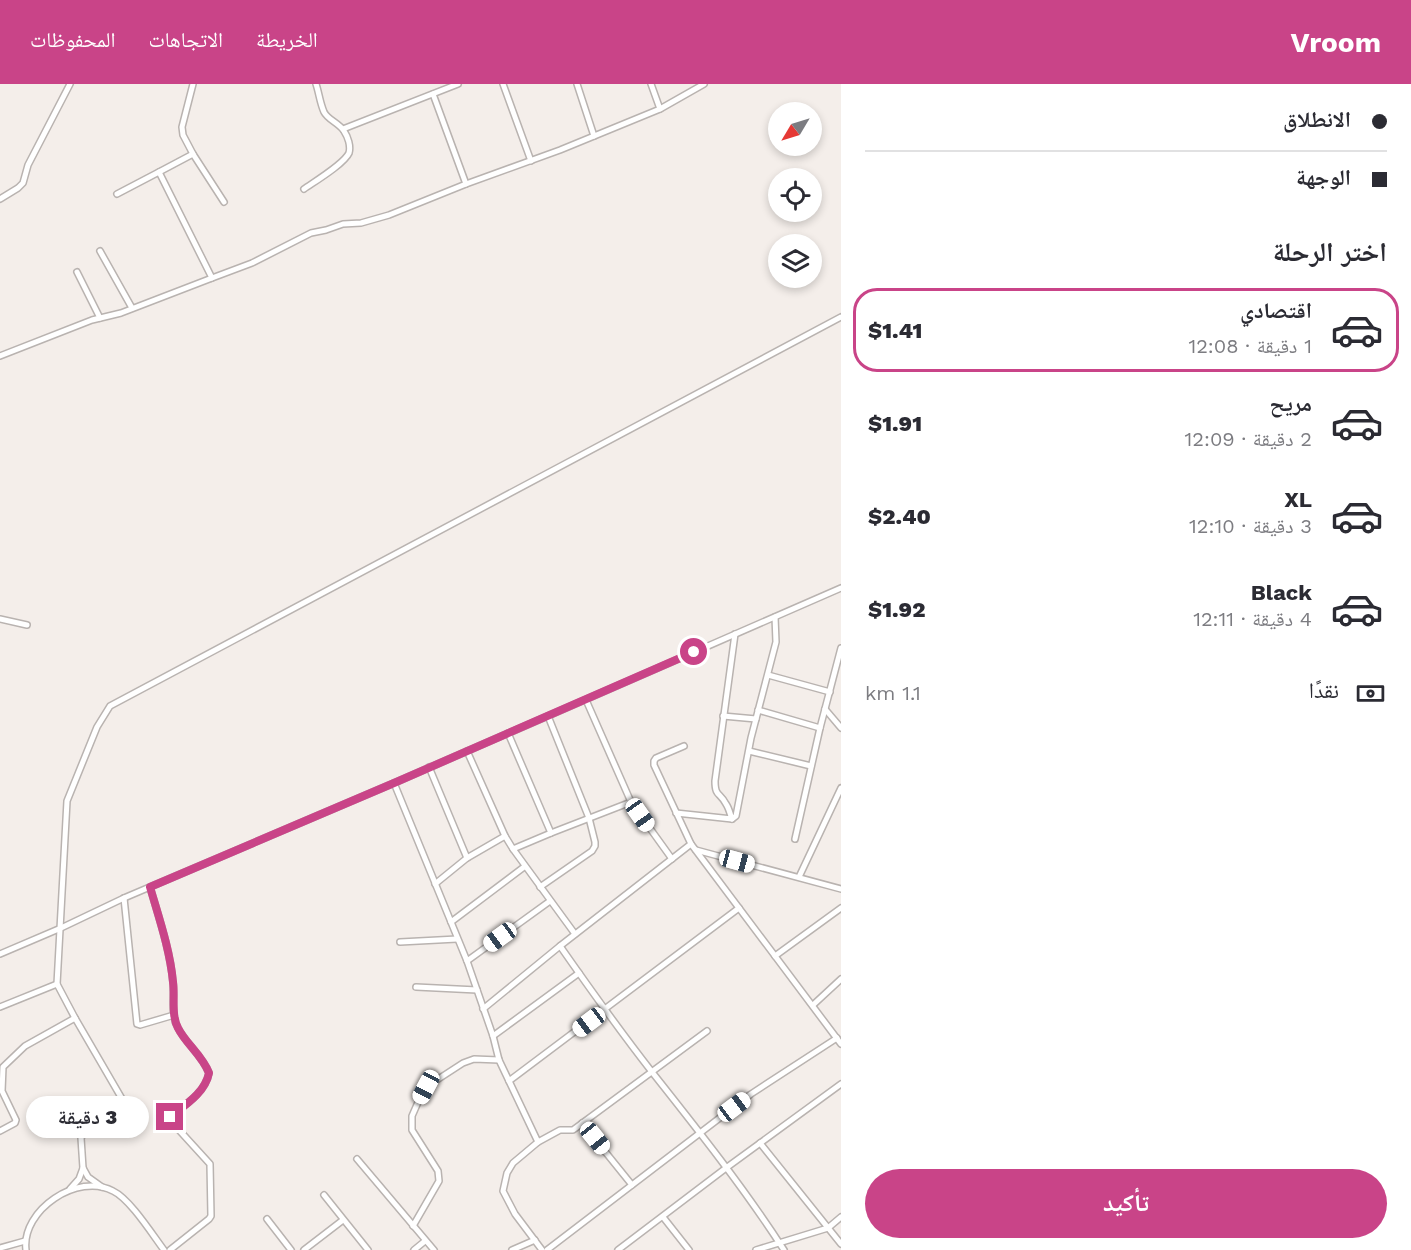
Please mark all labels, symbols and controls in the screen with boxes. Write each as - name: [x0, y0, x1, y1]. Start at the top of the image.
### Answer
- text: Vroom: [1291, 26, 1381, 59]
- text: المحفوظات: [30, 27, 115, 52]
- text: الاتجاهات: [148, 27, 223, 52]
- text: الخريطة: [256, 27, 318, 52]
- north arrow: [768, 102, 822, 156]
- map controls: [768, 102, 822, 288]
- text: الانطلاق: [1283, 107, 1351, 132]
- text: الوجهة: [1296, 165, 1351, 190]
- button: locate: [768, 168, 822, 222]
- button: layers: [768, 234, 822, 288]
- text: اختر الرحلة: [1273, 236, 1387, 268]
- text: اقتصادي: [1240, 298, 1312, 323]
- icon: car: [1330, 303, 1384, 357]
- text: $1.41: [868, 318, 922, 343]
- text: 1 دقيقة · 12:08: [1188, 334, 1312, 358]
- text: مريح: [1269, 391, 1312, 416]
- icon: car: [1330, 396, 1384, 450]
- text: $1.91: [868, 411, 922, 436]
- text: 2 دقيقة · 12:09: [1185, 427, 1312, 451]
- text: XL: [1284, 487, 1312, 512]
- icon: car: [1330, 489, 1384, 543]
- text: $2.40: [868, 504, 931, 529]
- text: 3 دقيقة · 12:10: [1189, 514, 1312, 538]
- text: Black: [1251, 580, 1312, 605]
- icon: car: [1330, 582, 1384, 636]
- text: $1.92: [868, 597, 925, 622]
- text: 4 دقيقة · 12:11: [1193, 607, 1312, 631]
- route start: [680, 638, 707, 665]
- icon: cash: [1354, 677, 1387, 710]
- text: نقدًا: [1309, 678, 1339, 703]
- text: 1.1 km: [865, 681, 921, 705]
- car: [622, 795, 658, 835]
- car: [717, 848, 757, 874]
- car: [480, 919, 520, 955]
- car: [569, 1004, 609, 1040]
- car: [410, 1067, 442, 1107]
- car: [714, 1089, 754, 1125]
- callout: 3 دقيقة: [26, 1096, 149, 1138]
- route end: [156, 1103, 183, 1130]
- text: 3 دقيقة: [58, 1105, 117, 1129]
- car: [577, 1118, 613, 1158]
- button: تأكيد: [865, 1169, 1387, 1238]

